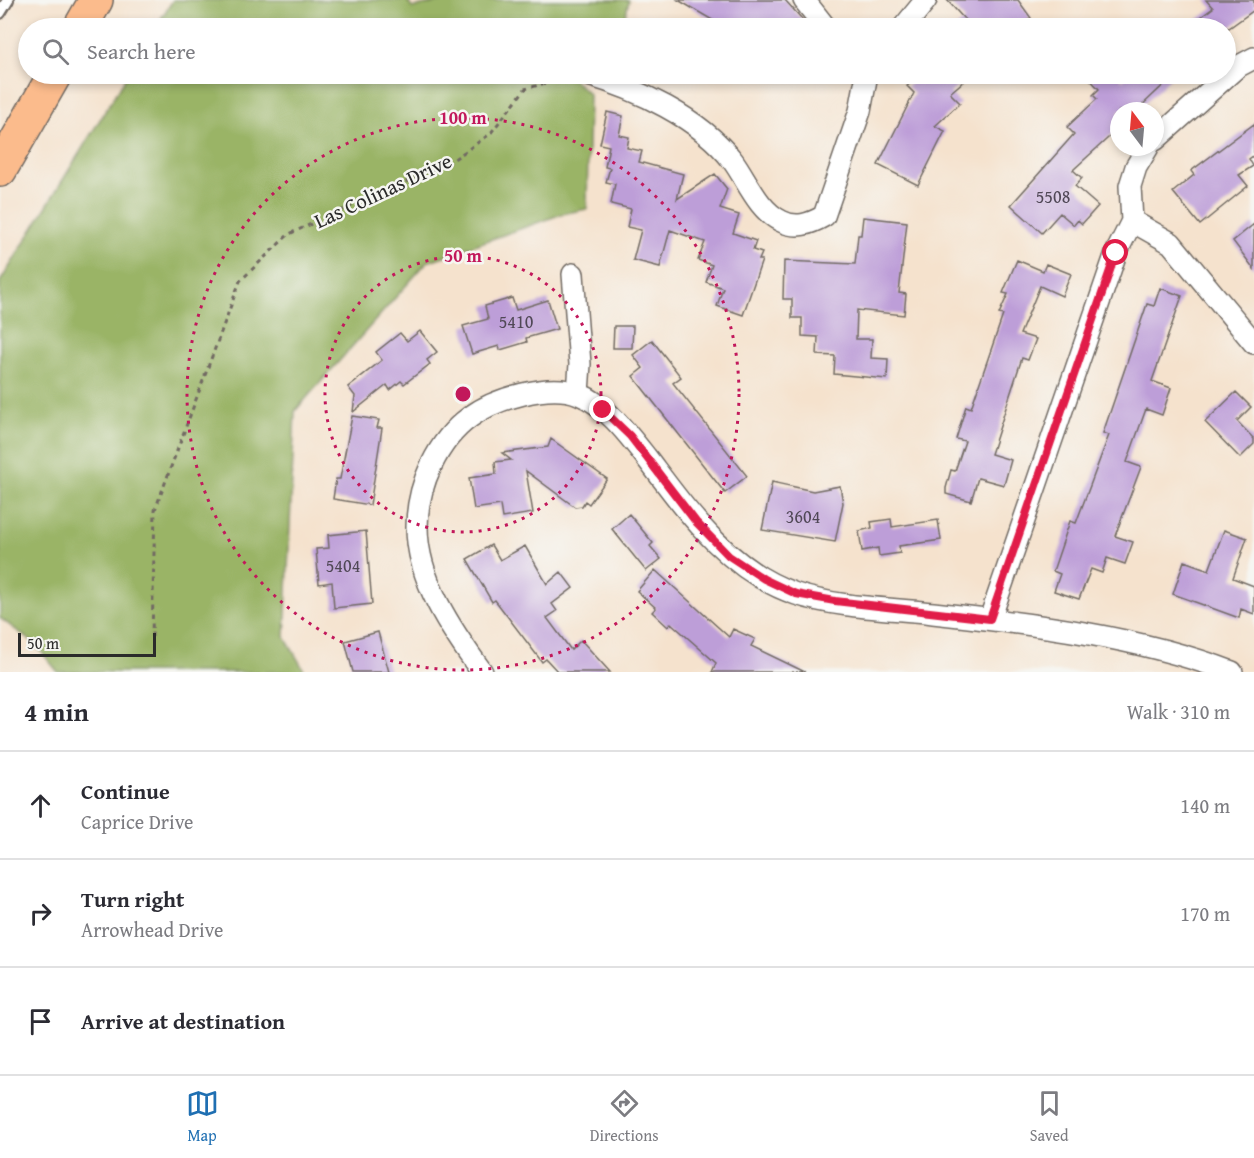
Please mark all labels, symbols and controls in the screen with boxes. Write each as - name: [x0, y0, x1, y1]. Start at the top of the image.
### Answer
- search box: [18, 18, 1236, 84]
- icon: search: [39, 35, 72, 68]
- text: Search here: [87, 35, 196, 67]
- north arrow: [1110, 102, 1164, 156]
- text: 100 m: [439, 104, 487, 131]
- street label: Las Colinas Drive: [309, 145, 457, 236]
- house number: 5508: [1036, 183, 1070, 210]
- route start: [1102, 239, 1128, 265]
- text: 50 m: [444, 242, 483, 269]
- house number: 5410: [499, 308, 534, 335]
- centre of rings: [453, 384, 473, 404]
- route end: [589, 396, 615, 422]
- house number: 3604: [786, 503, 820, 530]
- house number: 5404: [326, 552, 360, 579]
- scale bar: [18, 630, 156, 658]
- text: 50 m: [27, 631, 59, 655]
- text: 4 min: [24, 692, 89, 731]
- text: Walk · 310 m: [1127, 697, 1230, 726]
- text: Continue: [81, 775, 170, 807]
- icon: ahead: [24, 789, 57, 822]
- text: 140 m: [1180, 791, 1230, 820]
- text: Caprice Drive: [81, 807, 194, 836]
- text: Turn right: [81, 883, 184, 915]
- icon: right: [24, 897, 57, 930]
- text: 170 m: [1180, 899, 1230, 928]
- text: Arrowhead Drive: [81, 915, 223, 944]
- icon: arrive: [24, 1005, 57, 1038]
- text: Arrive at destination: [81, 1005, 285, 1037]
- tab: Map: [186, 1087, 219, 1147]
- tab: Directions: [590, 1087, 659, 1147]
- tab: Saved: [1030, 1087, 1068, 1147]

